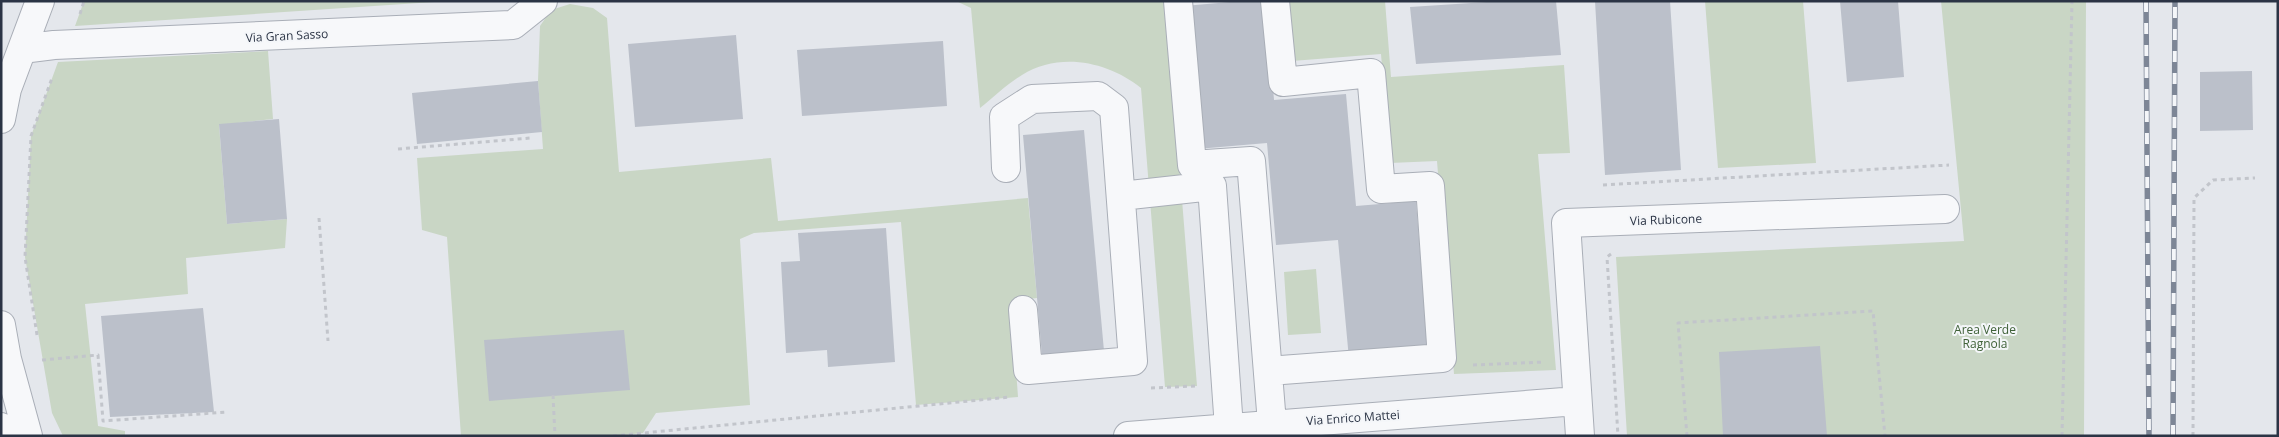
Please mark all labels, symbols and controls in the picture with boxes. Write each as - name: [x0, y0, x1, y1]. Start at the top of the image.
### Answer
- street label: Via Gran Sasso: [245, 25, 329, 46]
- street label: Via Rubicone: [1630, 210, 1703, 229]
- park label: Area Verde Ragnola: [1954, 321, 2016, 352]
- street label: Via Enrico Mattei: [1306, 406, 1400, 429]

